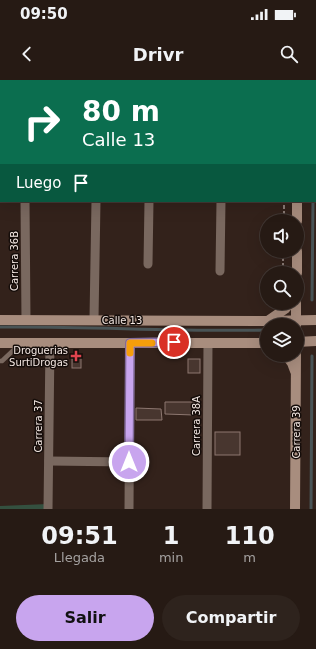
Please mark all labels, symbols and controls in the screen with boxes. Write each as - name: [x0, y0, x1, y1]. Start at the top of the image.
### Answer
- text: 09:50: [20, 5, 68, 23]
- icon: back: [16, 43, 38, 65]
- icon: search: [278, 43, 300, 65]
- text: Drivr: [133, 44, 183, 65]
- text: 80 m: [82, 95, 160, 128]
- icon: right: [16, 96, 68, 148]
- text: Calle 13: [82, 129, 155, 150]
- icon: arrive: [70, 172, 92, 194]
- text: Luego: [16, 174, 62, 192]
- map controls: [260, 214, 304, 362]
- button: sound: [260, 214, 304, 258]
- street label: Carrera 36B: [9, 231, 20, 291]
- button: search: [260, 266, 304, 310]
- street label: Calle 13: [102, 315, 142, 326]
- button: layers: [260, 318, 304, 362]
- pin: [157, 325, 191, 359]
- icon: arrive: [163, 331, 185, 353]
- place label: Droguerias SurtiDrogas: [9, 345, 68, 368]
- marker: Droguerias SurtiDrogas: [71, 351, 81, 361]
- street label: Carrera 38A: [191, 396, 202, 456]
- street label: Carrera 37: [33, 399, 44, 453]
- street label: Carrera 39: [291, 405, 302, 459]
- position arrow: [108, 441, 150, 483]
- text: 09:51: [41, 522, 118, 550]
- text: 1: [163, 522, 179, 550]
- text: 110: [225, 522, 275, 550]
- text: Llegada: [54, 550, 105, 565]
- text: min: [159, 550, 183, 565]
- text: m: [243, 550, 256, 565]
- button: Salir: [16, 595, 154, 641]
- button: Compartir: [162, 595, 300, 641]

